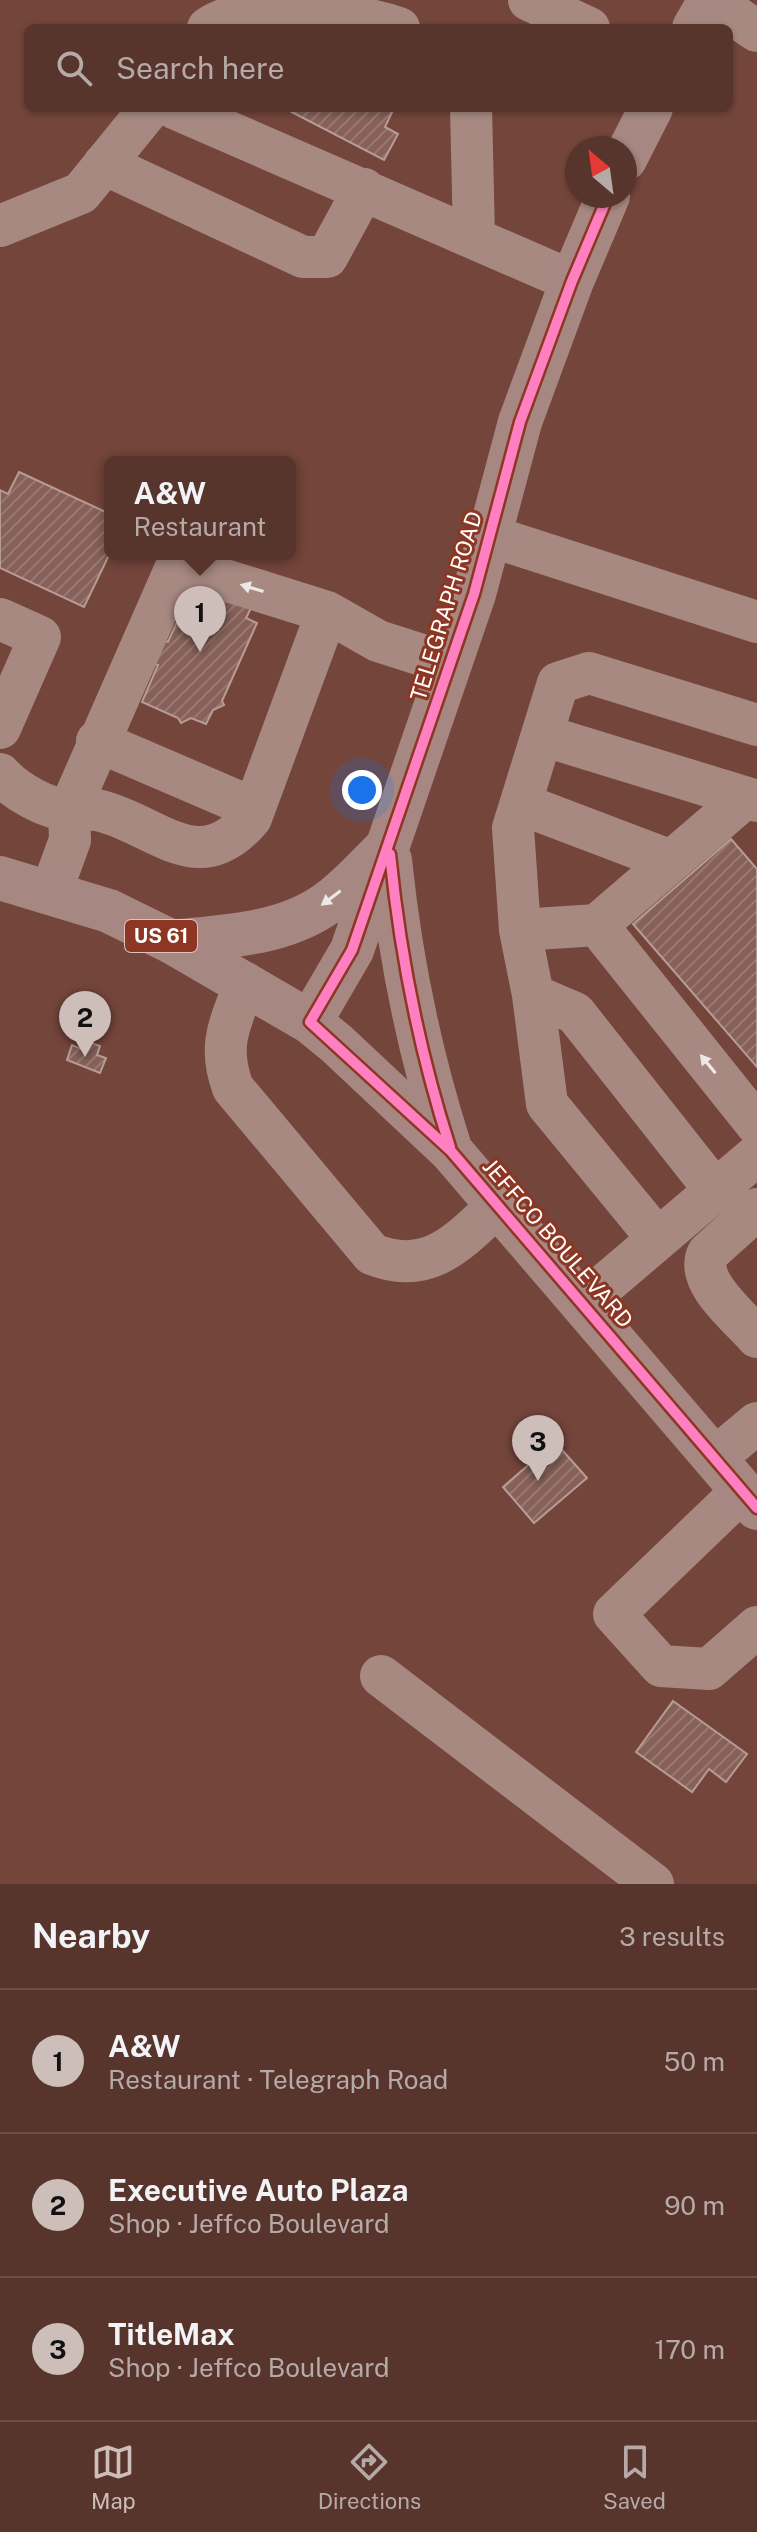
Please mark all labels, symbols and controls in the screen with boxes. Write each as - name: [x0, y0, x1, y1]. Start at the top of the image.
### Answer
- search box: [24, 24, 733, 112]
- icon: search: [52, 46, 96, 90]
- text: Search here: [116, 50, 284, 86]
- north arrow: [565, 136, 637, 208]
- popup: [104, 456, 296, 560]
- text: A&W: [134, 475, 206, 511]
- street label: TELEGRAPH ROAD: [405, 508, 487, 704]
- text: Restaurant: [134, 511, 266, 542]
- one-way arrow: [240, 581, 264, 594]
- pin: 1: [174, 586, 226, 652]
- your location: [342, 770, 382, 810]
- one-way arrow: [321, 890, 341, 906]
- road number: US 61: [125, 920, 197, 952]
- pin: 2: [59, 991, 111, 1057]
- one-way arrow: [701, 1054, 717, 1074]
- street label: JEFFCO BOULEVARD: [477, 1153, 639, 1333]
- pin: 3: [512, 1415, 564, 1481]
- text: Nearby: [32, 1916, 150, 1956]
- text: 3 results: [619, 1921, 725, 1952]
- text: A&W: [108, 2028, 181, 2064]
- text: 1: [52, 2046, 64, 2077]
- text: 50 m: [664, 2046, 725, 2077]
- text: Restaurant · Telegraph Road: [108, 2064, 448, 2095]
- text: Executive Auto Plaza: [108, 2172, 408, 2208]
- text: 2: [50, 2190, 66, 2221]
- text: 90 m: [664, 2190, 725, 2221]
- text: Shop · Jeffco Boulevard: [108, 2208, 390, 2239]
- text: TitleMax: [108, 2316, 235, 2352]
- text: 3: [49, 2334, 67, 2365]
- text: 170 m: [655, 2334, 725, 2365]
- text: Shop · Jeffco Boulevard: [108, 2352, 390, 2383]
- tab: Map: [91, 2440, 136, 2514]
- tab: Directions: [318, 2440, 421, 2514]
- tab: Saved: [603, 2440, 666, 2514]

